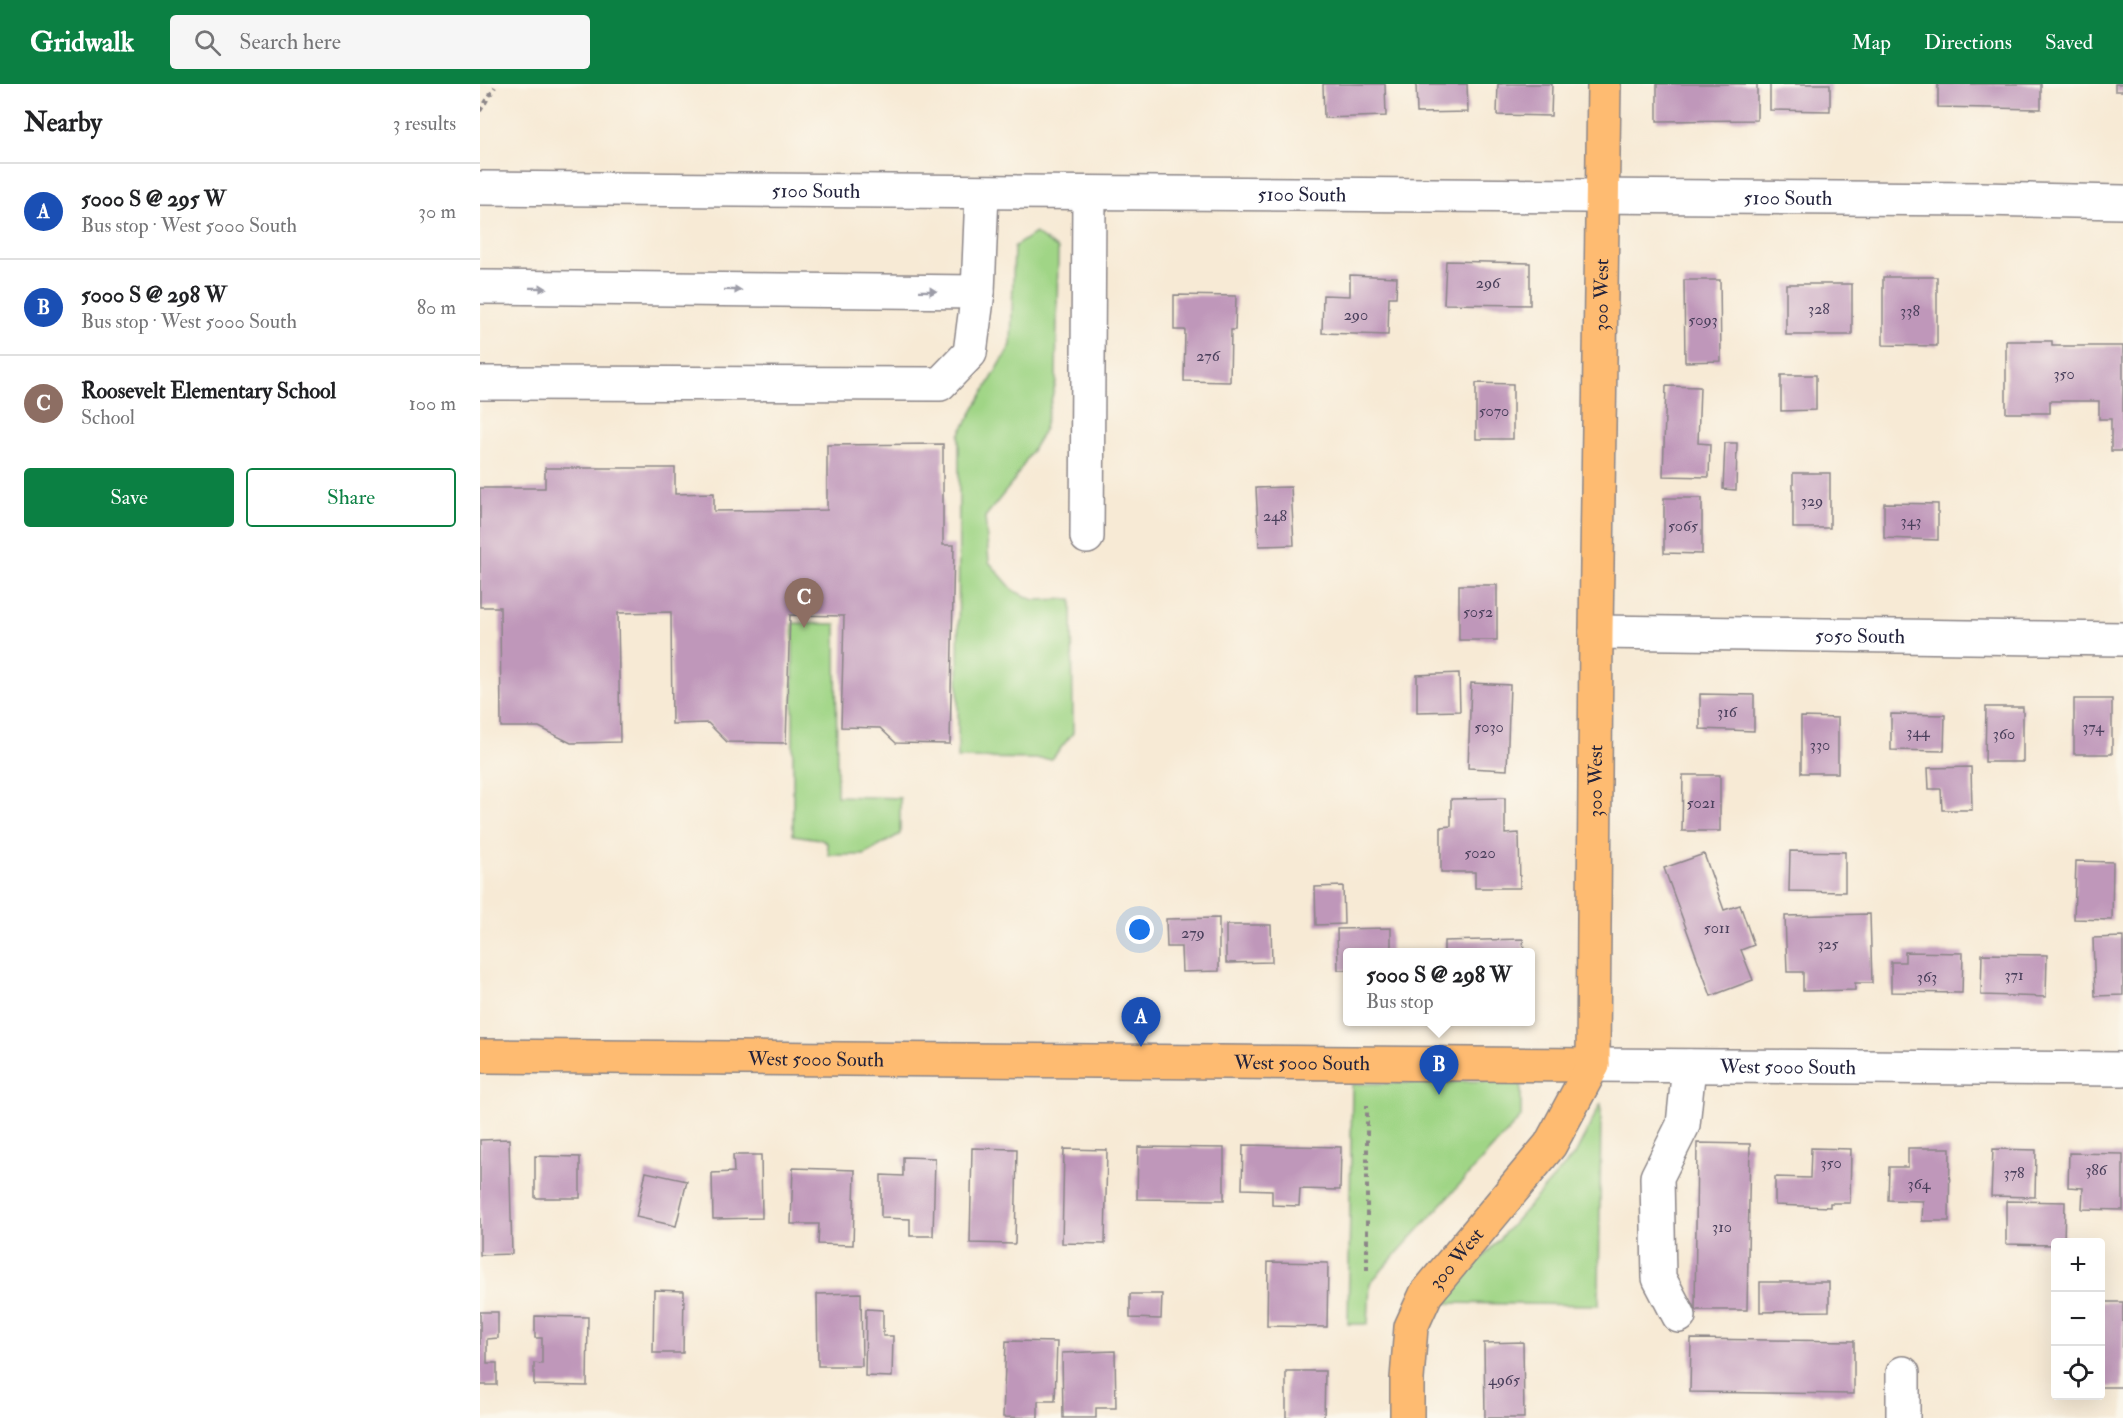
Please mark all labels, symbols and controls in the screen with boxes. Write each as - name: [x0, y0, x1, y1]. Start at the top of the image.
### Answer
- search box: [170, 15, 590, 69]
- text: Gridwalk: [30, 25, 134, 60]
- icon: search: [191, 26, 224, 59]
- text: Search here: [239, 28, 341, 56]
- text: Map: [1851, 29, 1891, 56]
- text: Directions: [1924, 29, 2012, 56]
- text: Saved: [2045, 29, 2093, 56]
- text: Nearby: [24, 107, 102, 139]
- text: 3 results: [393, 111, 456, 136]
- street label: 5100 South: [772, 178, 861, 203]
- street label: 5100 South: [1258, 181, 1347, 207]
- text: 5000 S @ 295 W: [81, 185, 226, 213]
- street label: 5100 South: [1744, 185, 1833, 210]
- text: A: [37, 199, 50, 224]
- text: 30 m: [418, 199, 456, 224]
- text: Bus stop · West 5000 South: [81, 213, 297, 238]
- street label: 300 West: [1588, 258, 1614, 332]
- house number: 296: [1476, 273, 1501, 293]
- text: 5000 S @ 298 W: [81, 281, 227, 309]
- one-way arrow: [529, 283, 548, 292]
- one-way arrow: [724, 285, 743, 294]
- one-way arrow: [919, 287, 938, 296]
- text: B: [37, 295, 50, 320]
- text: 80 m: [417, 295, 456, 320]
- house number: 328: [1808, 299, 1830, 319]
- house number: 338: [1900, 301, 1920, 321]
- house number: 290: [1344, 305, 1368, 325]
- text: Bus stop · West 5000 South: [81, 309, 297, 334]
- house number: 5093: [1688, 310, 1718, 330]
- house number: 276: [1196, 346, 1221, 366]
- house number: 350: [2053, 364, 2075, 384]
- text: Roosevelt Elementary School: [81, 377, 336, 405]
- text: C: [36, 391, 51, 416]
- text: 100 m: [409, 391, 456, 416]
- house number: 5070: [1479, 401, 1509, 421]
- text: School: [81, 405, 135, 430]
- button: Save: [24, 468, 234, 527]
- button: Share: [246, 468, 456, 527]
- house number: 329: [1801, 491, 1823, 511]
- house number: 248: [1263, 506, 1288, 526]
- house number: 343: [1901, 511, 1921, 531]
- house number: 5065: [1668, 516, 1698, 536]
- pin: C: [784, 578, 824, 628]
- house number: 5052: [1463, 602, 1493, 622]
- street label: 5050 South: [1815, 622, 1906, 649]
- house number: 316: [1717, 702, 1738, 722]
- house number: 5030: [1474, 717, 1504, 737]
- house number: 374: [2082, 717, 2105, 737]
- house number: 344: [1906, 722, 1931, 742]
- house number: 360: [1993, 724, 2015, 744]
- house number: 330: [1810, 735, 1830, 755]
- street label: 300 West: [1582, 744, 1608, 818]
- house number: 5021: [1687, 793, 1715, 813]
- house number: 5020: [1464, 843, 1496, 863]
- your location: [1125, 915, 1154, 944]
- house number: 5011: [1704, 918, 1730, 938]
- house number: 279: [1181, 923, 1205, 943]
- house number: 325: [1817, 934, 1839, 954]
- popup: [1343, 948, 1535, 1026]
- text: 5000 S @ 298 W: [1366, 961, 1512, 989]
- house number: 371: [2004, 965, 2024, 985]
- house number: 363: [1917, 967, 1937, 987]
- text: Bus stop: [1366, 989, 1434, 1014]
- pin: A: [1122, 998, 1160, 1047]
- street label: West 5000 South: [747, 1046, 885, 1072]
- pin: B: [1420, 1046, 1458, 1095]
- street label: West 5000 South: [1233, 1050, 1371, 1076]
- street label: West 5000 South: [1719, 1053, 1857, 1079]
- house number: 350: [1820, 1153, 1842, 1173]
- house number: 386: [2085, 1160, 2108, 1180]
- house number: 378: [2004, 1163, 2025, 1183]
- house number: 364: [1908, 1174, 1932, 1194]
- house number: 310: [1712, 1217, 1732, 1237]
- street label: 300 West: [1423, 1222, 1489, 1294]
- map controls: [2051, 1238, 2105, 1400]
- button: +: [2051, 1238, 2105, 1292]
- button: −: [2051, 1292, 2105, 1346]
- button: locate: [2051, 1346, 2105, 1400]
- house number: 4965: [1488, 1370, 1520, 1390]

